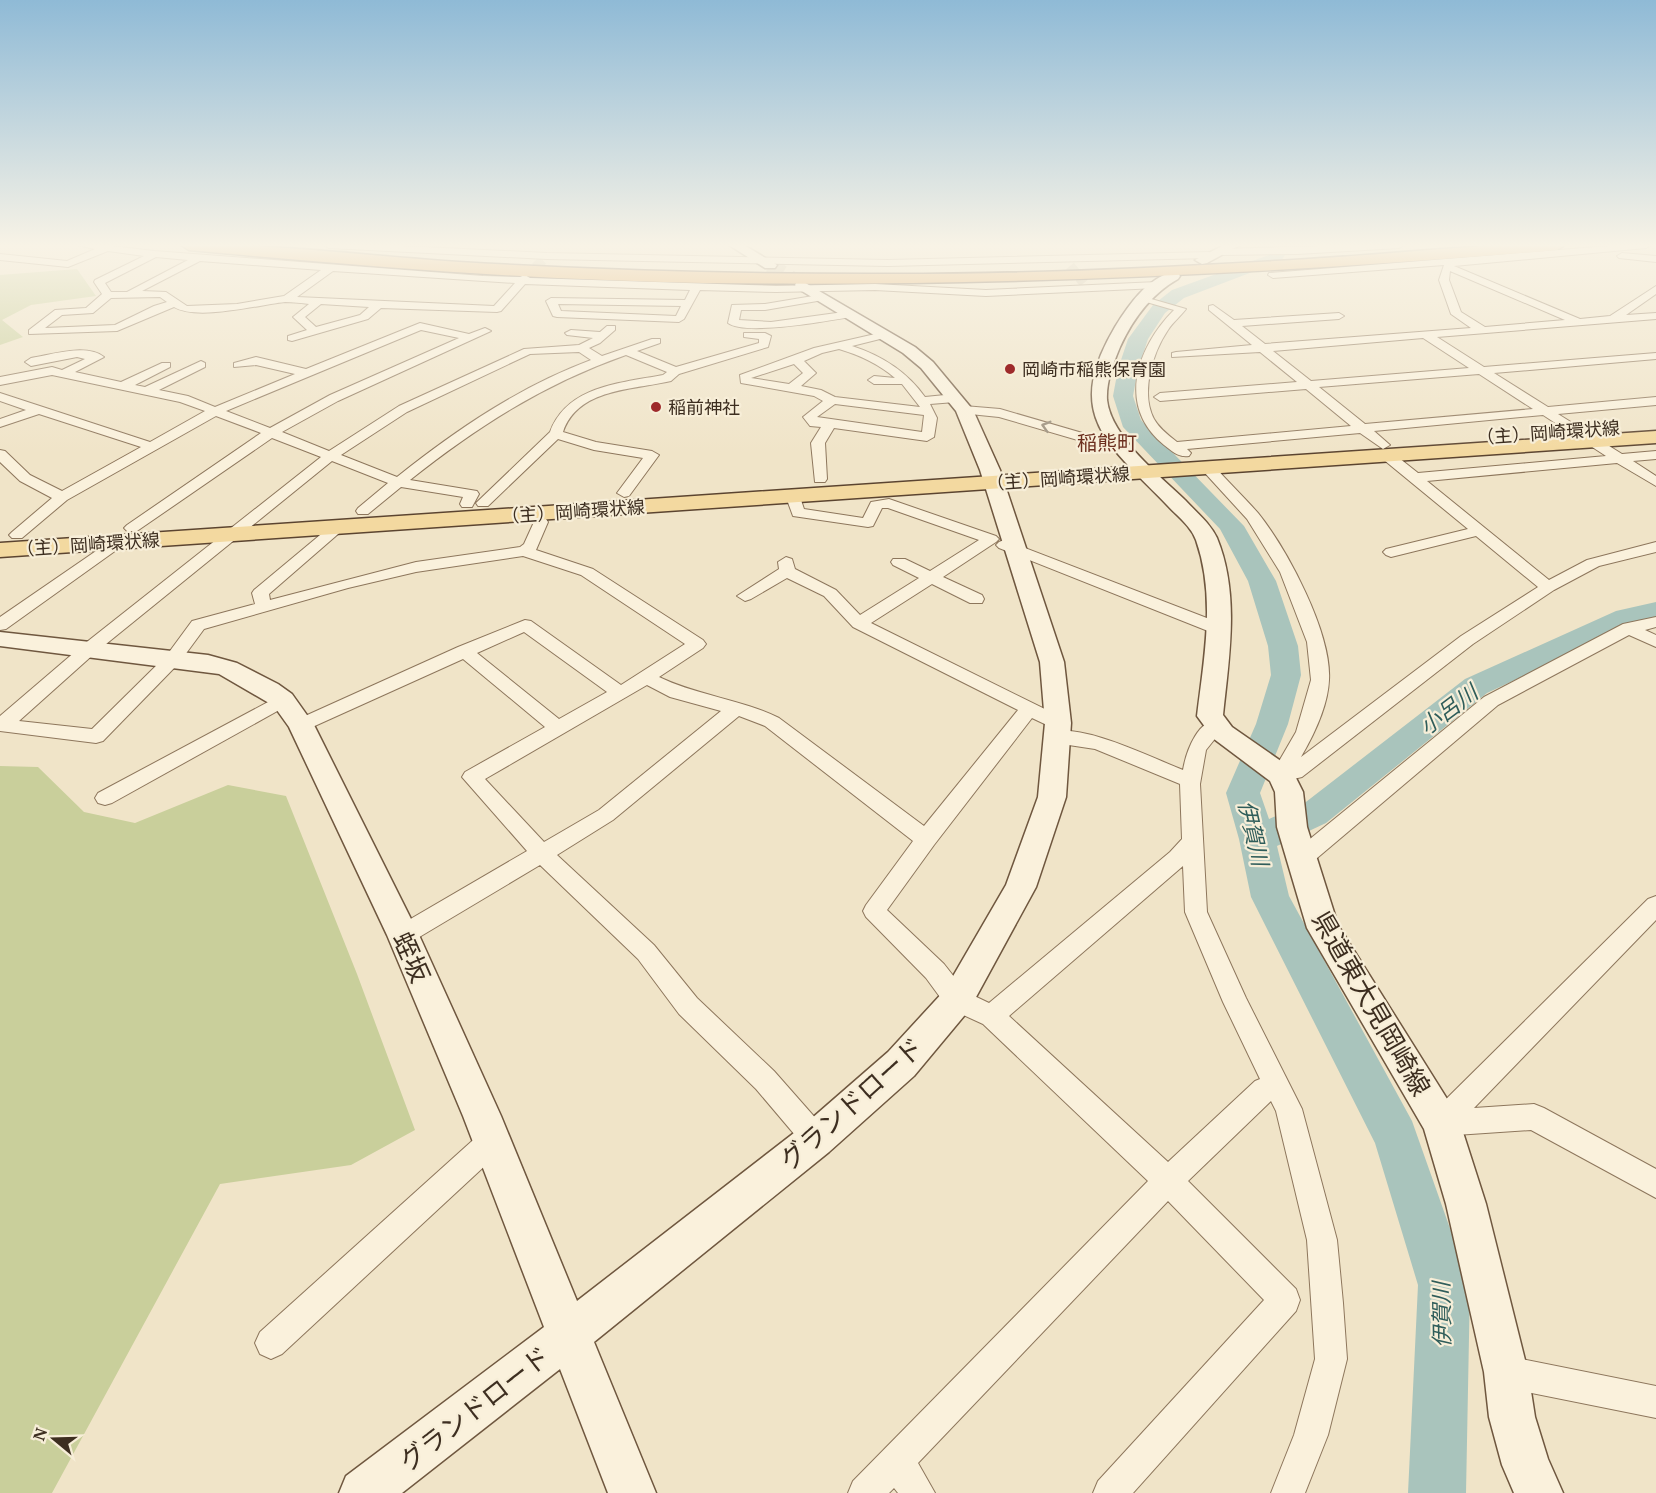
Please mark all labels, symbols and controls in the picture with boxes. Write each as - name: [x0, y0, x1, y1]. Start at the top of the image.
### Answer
- place label: 岡崎市稲熊保育園: [1022, 357, 1166, 381]
- marker: 岡崎市稲熊保育園: [1003, 362, 1017, 376]
- place label: 稲前神社: [668, 395, 740, 419]
- marker: 稲前神社: [649, 400, 663, 414]
- street label: （主）岡崎環状線: [1475, 415, 1621, 449]
- one-way arrow: [1041, 421, 1052, 433]
- district label: 稲熊町: [1077, 429, 1137, 456]
- street label: （主）岡崎環状線: [985, 461, 1131, 495]
- street label: （主）岡崎環状線: [500, 494, 646, 528]
- street label: （主）岡崎環状線: [15, 527, 161, 561]
- water label: 小呂川: [1413, 676, 1485, 740]
- water label: 伊賀川: [1232, 798, 1276, 870]
- street label: 県道東大見岡崎線: [1305, 904, 1439, 1102]
- street label: 蛭坂: [386, 926, 438, 988]
- street label: グランドロード: [772, 1029, 930, 1177]
- water label: 伊賀川: [1426, 1280, 1456, 1348]
- street label: グランドロード: [392, 1339, 556, 1477]
- north arrow: [24, 1409, 84, 1469]
- text: N: [27, 1425, 52, 1443]

